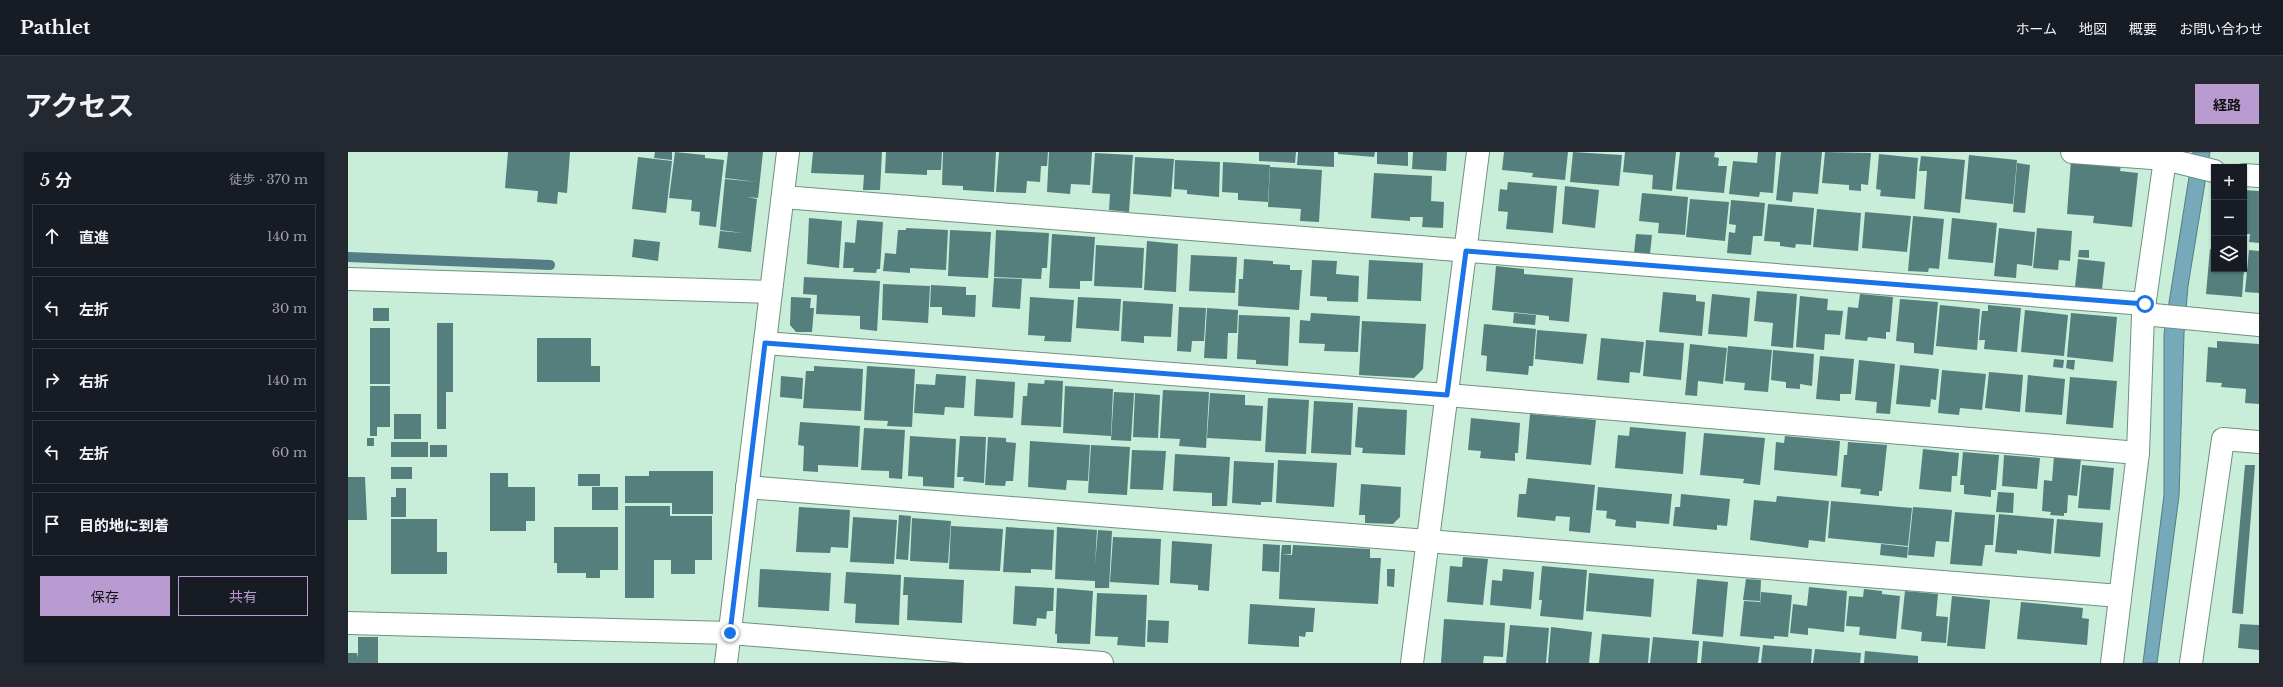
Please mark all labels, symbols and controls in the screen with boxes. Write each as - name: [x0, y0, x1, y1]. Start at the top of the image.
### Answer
- text: Pathlet: [20, 16, 90, 39]
- text: ホーム: [2015, 20, 2057, 38]
- text: 地図: [2079, 20, 2107, 38]
- text: 概要: [2129, 20, 2157, 38]
- text: お問い合わせ: [2179, 20, 2263, 38]
- button: 経路: [2195, 84, 2259, 124]
- text: アクセス: [24, 89, 135, 124]
- map controls: [2211, 164, 2247, 272]
- button: +: [2211, 164, 2247, 200]
- text: 5 分: [40, 170, 72, 191]
- text: 徒歩 · 370 m: [229, 171, 308, 188]
- button: −: [2211, 200, 2247, 236]
- icon: ahead: [41, 225, 63, 247]
- text: 直進: [79, 228, 109, 247]
- text: 140 m: [267, 228, 307, 245]
- button: layers: [2211, 236, 2247, 272]
- route start: [2136, 295, 2154, 313]
- icon: left: [41, 297, 63, 319]
- text: 左折: [79, 300, 109, 319]
- text: 30 m: [272, 300, 307, 317]
- icon: right: [41, 369, 63, 391]
- text: 右折: [79, 372, 109, 391]
- text: 140 m: [267, 372, 307, 389]
- icon: left: [41, 441, 63, 463]
- text: 左折: [79, 444, 109, 463]
- text: 60 m: [272, 444, 307, 461]
- icon: arrive: [41, 513, 63, 535]
- text: 目的地に到着: [79, 516, 169, 535]
- button: 保存: [40, 576, 170, 616]
- button: 共有: [178, 576, 308, 616]
- route end: [721, 624, 739, 642]

